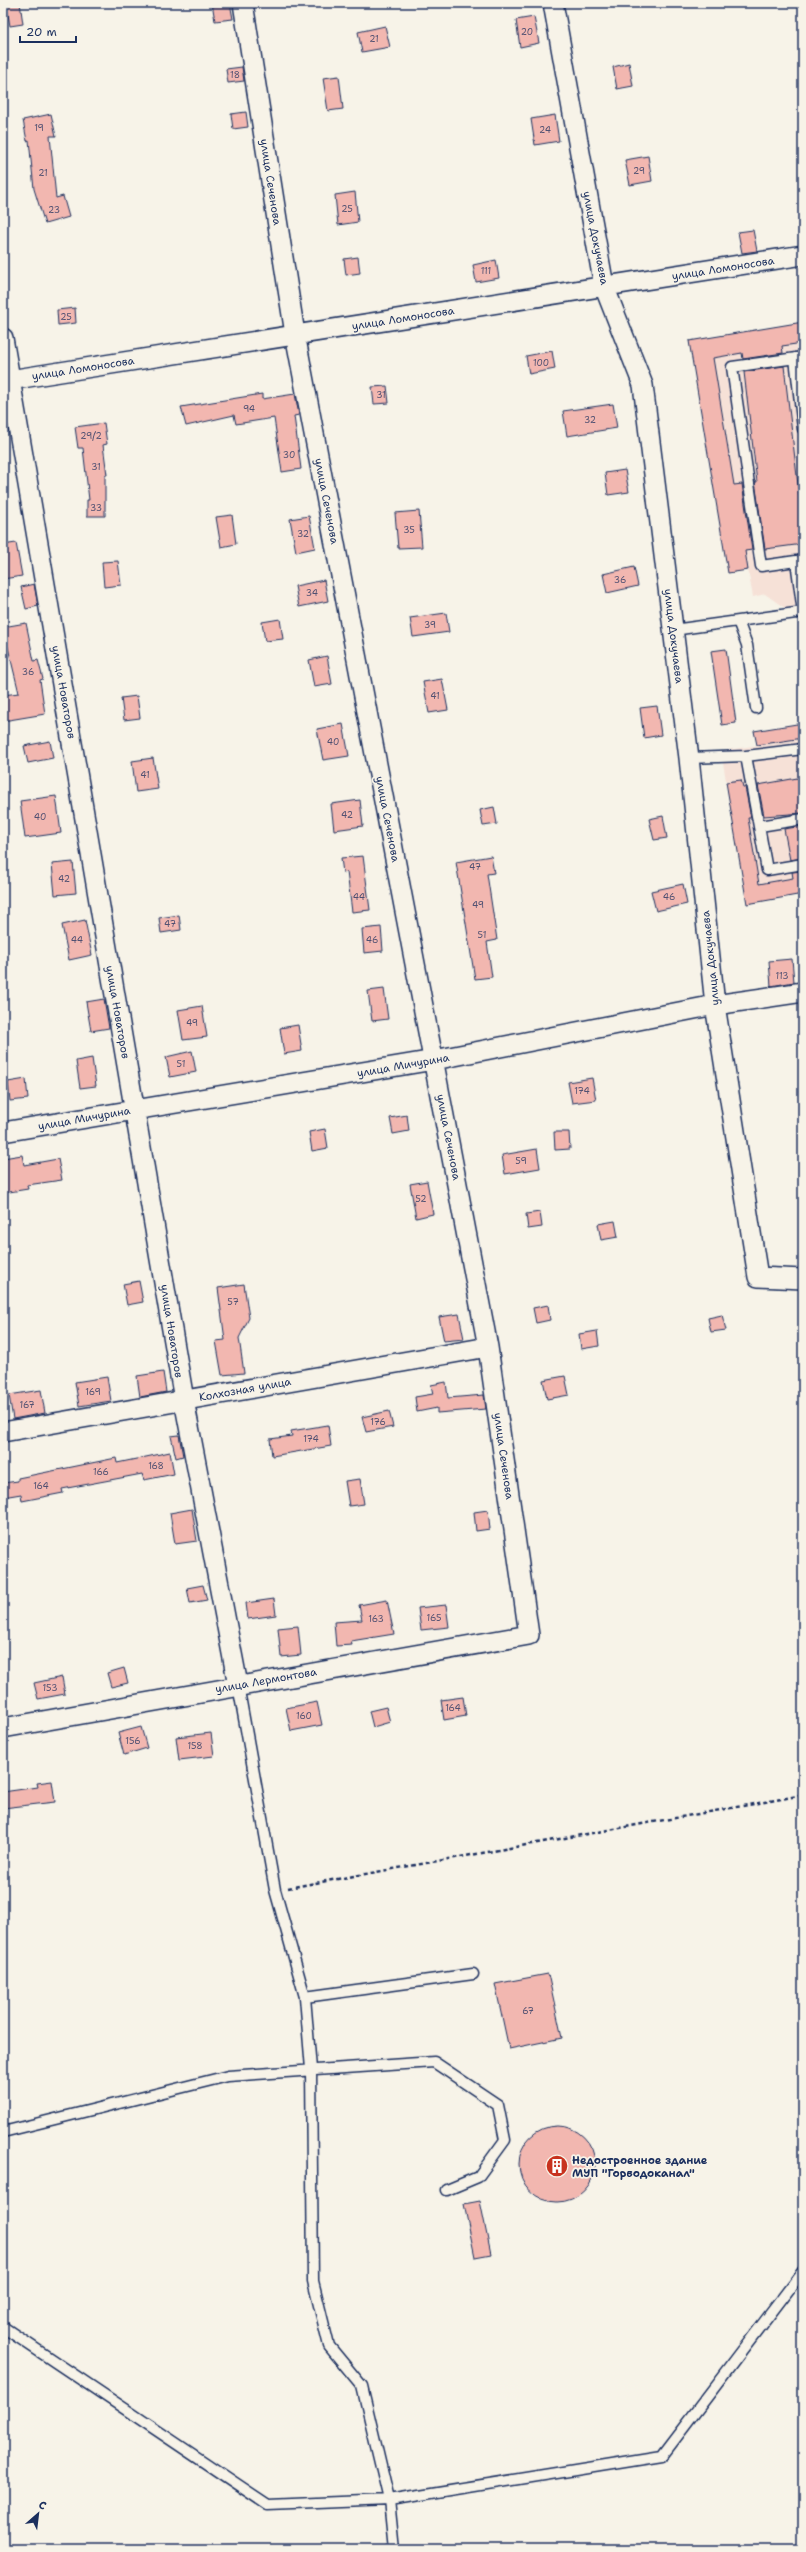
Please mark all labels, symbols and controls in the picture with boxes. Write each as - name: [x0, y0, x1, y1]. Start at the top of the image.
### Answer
- scale bar: [20, 18, 76, 44]
- text: 20 m: [26, 24, 57, 40]
- house number: 20: [521, 26, 533, 38]
- house number: 21: [369, 33, 379, 45]
- house number: 18: [230, 69, 240, 81]
- house number: 19: [34, 122, 44, 134]
- house number: 24: [539, 124, 551, 136]
- street label: улица Сеченова: [256, 138, 285, 227]
- house number: 29: [633, 165, 645, 177]
- house number: 21: [38, 167, 48, 179]
- street label: улица Докучаева: [579, 190, 612, 286]
- house number: 25: [341, 203, 353, 215]
- house number: 23: [48, 204, 60, 216]
- street label: улица Ломоносова: [671, 253, 776, 284]
- house number: 111: [481, 265, 491, 277]
- street label: улица Ломоносова: [351, 303, 456, 334]
- house number: 25: [60, 311, 72, 323]
- street label: улица Ломоносова: [31, 353, 136, 384]
- house number: 100: [533, 357, 549, 369]
- house number: 31: [376, 389, 386, 401]
- house number: 94: [243, 403, 255, 415]
- house number: 32: [584, 414, 596, 426]
- house number: 29/2: [80, 430, 102, 442]
- house number: 30: [283, 449, 295, 461]
- street label: улица Сеченова: [311, 457, 342, 546]
- house number: 31: [91, 461, 101, 473]
- house number: 33: [90, 502, 102, 514]
- house number: 35: [403, 524, 415, 536]
- house number: 32: [297, 528, 309, 540]
- house number: 36: [614, 574, 626, 586]
- house number: 34: [306, 587, 318, 599]
- street label: улица Докучаева: [660, 588, 687, 684]
- house number: 39: [424, 619, 436, 631]
- street label: улица Новаторов: [48, 644, 79, 740]
- house number: 36: [22, 666, 34, 678]
- house number: 41: [430, 690, 440, 702]
- house number: 40: [327, 736, 339, 748]
- house number: 41: [140, 769, 150, 781]
- street label: улица Сеченова: [372, 775, 403, 864]
- house number: 42: [341, 809, 353, 821]
- house number: 40: [34, 811, 46, 823]
- house number: 47: [469, 861, 481, 873]
- house number: 42: [58, 873, 70, 885]
- house number: 44: [353, 891, 365, 903]
- house number: 46: [663, 891, 675, 903]
- house number: 49: [472, 899, 484, 911]
- street label: улица Докучаева: [698, 910, 723, 1006]
- house number: 47: [164, 918, 176, 930]
- house number: 51: [478, 929, 486, 941]
- house number: 44: [71, 934, 83, 946]
- house number: 46: [366, 934, 378, 946]
- street label: улица Новаторов: [102, 964, 133, 1060]
- house number: 113: [775, 970, 789, 982]
- house number: 49: [186, 1017, 198, 1029]
- street label: улица Мичурина: [356, 1050, 451, 1081]
- house number: 51: [177, 1058, 185, 1070]
- house number: 174: [574, 1085, 590, 1097]
- street label: улица Сеченова: [433, 1093, 464, 1182]
- street label: улица Мичурина: [37, 1103, 132, 1134]
- house number: 59: [515, 1155, 527, 1167]
- house number: 52: [415, 1193, 427, 1205]
- street label: улица Новаторов: [157, 1283, 186, 1379]
- house number: 57: [227, 1296, 239, 1308]
- street label: Колхозная улица: [198, 1374, 292, 1405]
- house number: 169: [85, 1386, 101, 1398]
- house number: 167: [19, 1399, 35, 1411]
- street label: улица Сеченова: [490, 1412, 517, 1501]
- house number: 176: [370, 1416, 386, 1428]
- house number: 174: [303, 1433, 319, 1445]
- house number: 168: [148, 1460, 164, 1472]
- house number: 166: [93, 1466, 109, 1478]
- house number: 164: [33, 1480, 49, 1492]
- house number: 165: [427, 1612, 441, 1624]
- house number: 163: [368, 1613, 384, 1625]
- street label: улица Лермонтова: [214, 1664, 318, 1697]
- house number: 153: [42, 1682, 58, 1694]
- house number: 164: [445, 1702, 461, 1714]
- house number: 160: [296, 1710, 312, 1722]
- house number: 156: [125, 1735, 141, 1747]
- house number: 158: [187, 1740, 203, 1752]
- house number: 67: [522, 2005, 534, 2017]
- building icon: Недостроенное здание МУП "Горводоканал": [544, 2153, 570, 2179]
- place label: Недостроенное здание МУП "Горводоканал": [572, 2153, 708, 2181]
- north arrow: [18, 2494, 58, 2534]
- text: С: [36, 2497, 49, 2514]

